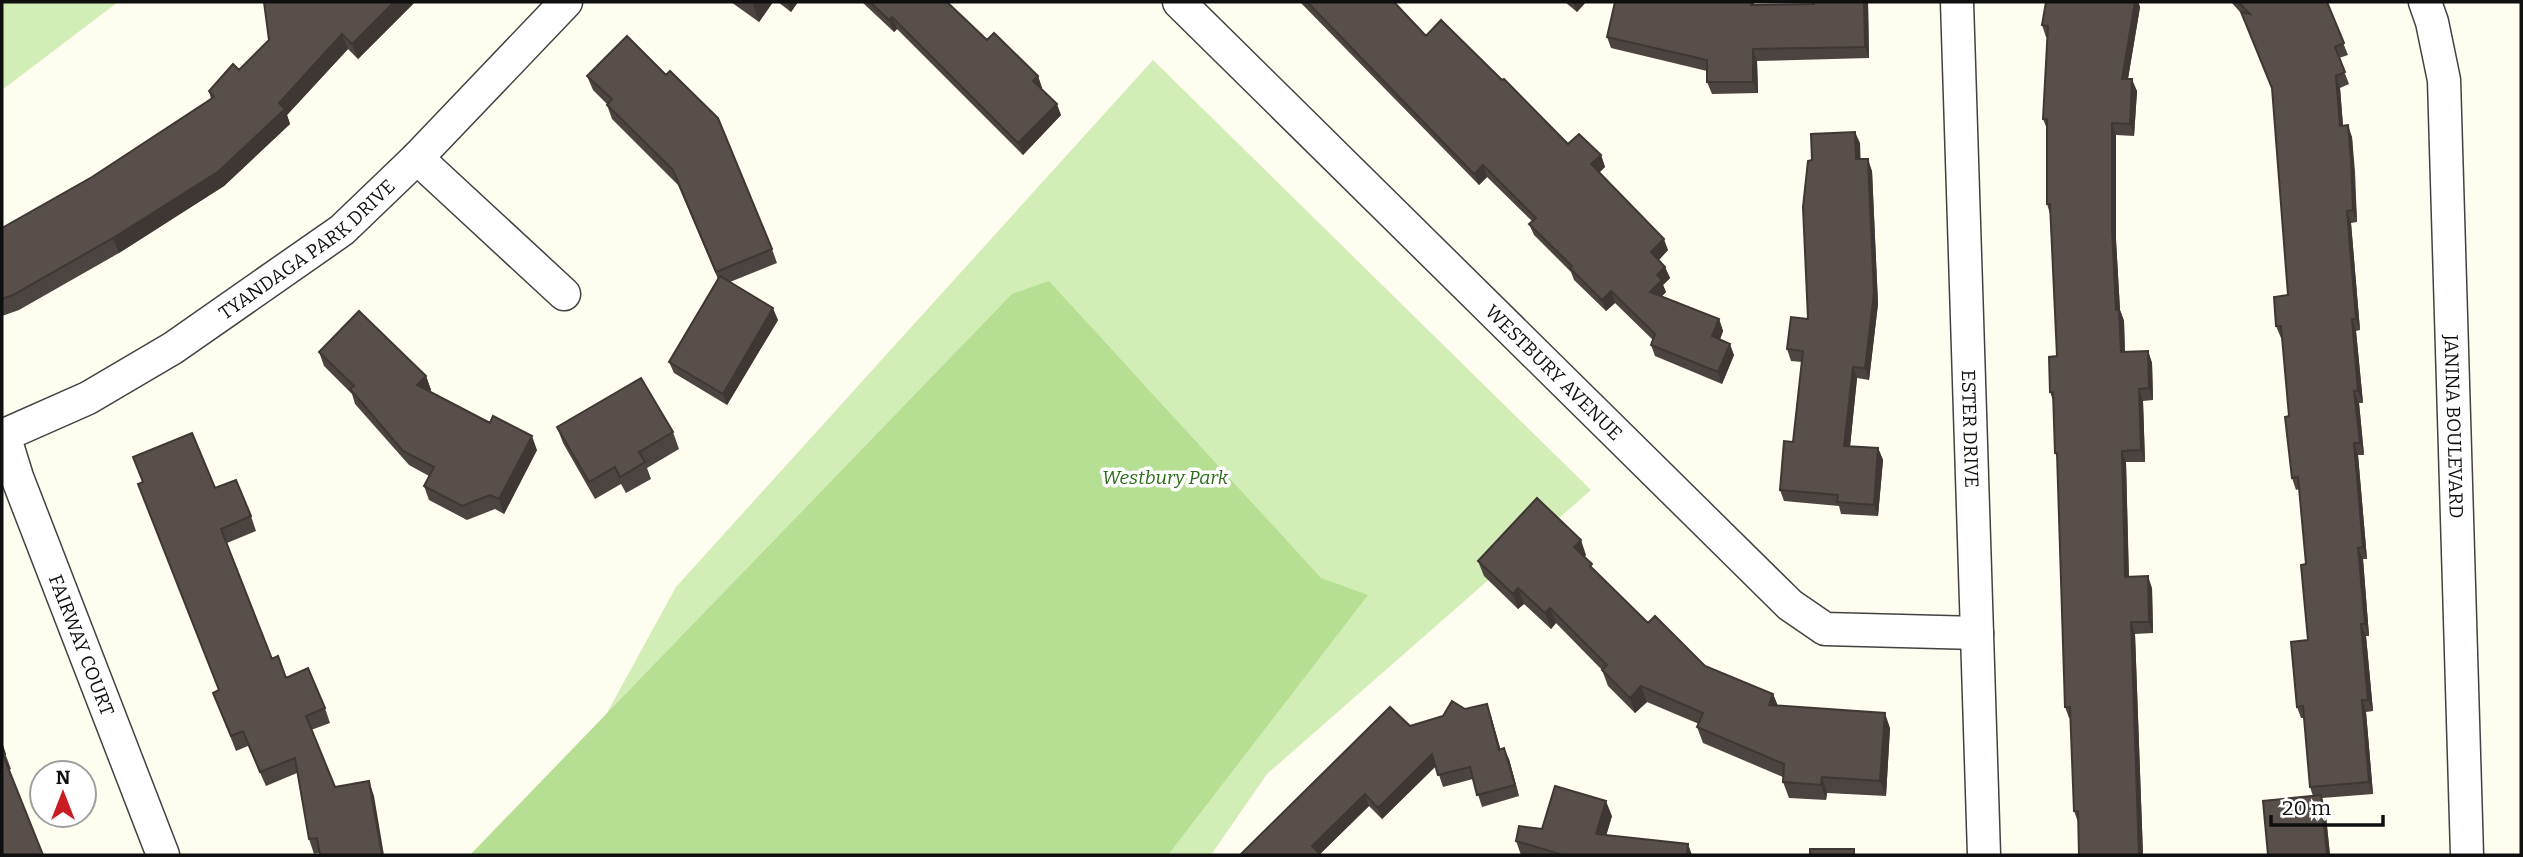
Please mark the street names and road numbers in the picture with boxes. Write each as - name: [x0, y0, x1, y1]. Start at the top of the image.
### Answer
- street label: TYANDAGA PARK DRIVE: [214, 174, 399, 324]
- street label: WESTBURY AVENUE: [1481, 300, 1627, 445]
- street label: JANINA BOULEVARD: [2440, 333, 2469, 519]
- street label: ESTER DRIVE: [1957, 369, 1984, 488]
- street label: FAIRWAY COURT: [44, 571, 119, 719]

